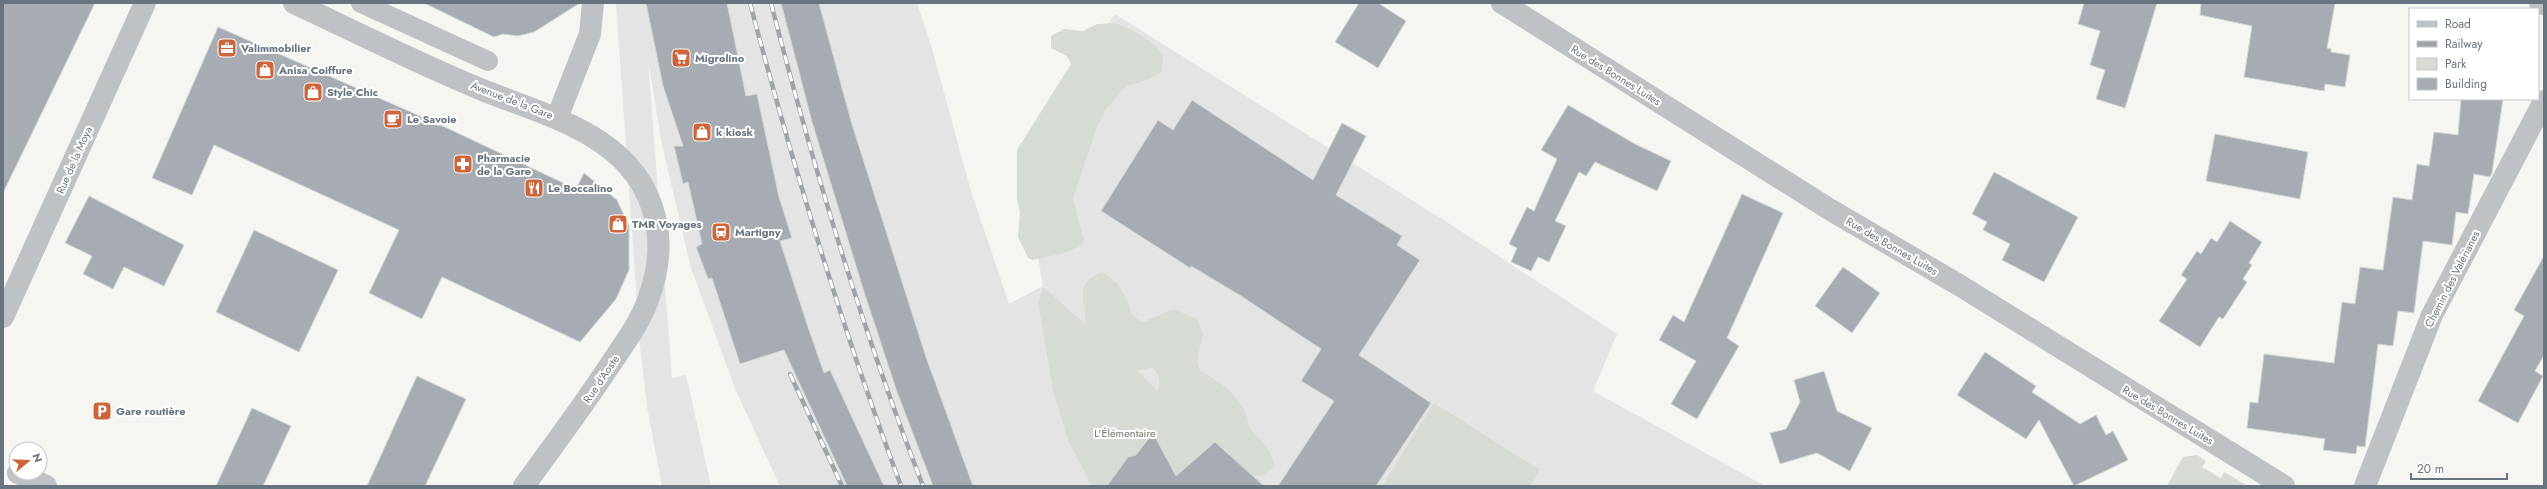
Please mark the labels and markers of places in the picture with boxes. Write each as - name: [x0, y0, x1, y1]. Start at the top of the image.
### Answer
- office icon: Valimmobilier: [216, 37, 238, 59]
- place label: Valimmobilier: [240, 40, 312, 56]
- supermarket icon: Migrolino: [670, 47, 692, 69]
- place label: Migrolino: [695, 50, 745, 66]
- shop icon: Anisa Coiffure: [254, 59, 276, 81]
- place label: Anisa Coiffure: [278, 62, 352, 78]
- shop icon: Style Chic: [302, 81, 324, 103]
- place label: Style Chic: [327, 84, 378, 100]
- cafe icon: Le Savoie: [382, 108, 404, 130]
- place label: Le Savoie: [407, 111, 457, 127]
- shop icon: k kiosk: [691, 121, 713, 143]
- place label: k kiosk: [716, 124, 754, 140]
- place label: Pharmacie de la Gare: [477, 150, 531, 179]
- pharmacy icon: Pharmacie de la Gare: [452, 153, 474, 175]
- restaurant icon: Le Boccalino: [523, 177, 545, 199]
- place label: Le Boccalino: [548, 180, 613, 196]
- shop icon: TMR Voyages: [607, 213, 629, 235]
- place label: TMR Voyages: [632, 216, 702, 232]
- station icon: Martigny: [710, 221, 732, 243]
- place label: Martigny: [735, 224, 781, 240]
- parking icon: Gare routière: [91, 400, 113, 422]
- place label: Gare routière: [116, 403, 186, 419]

